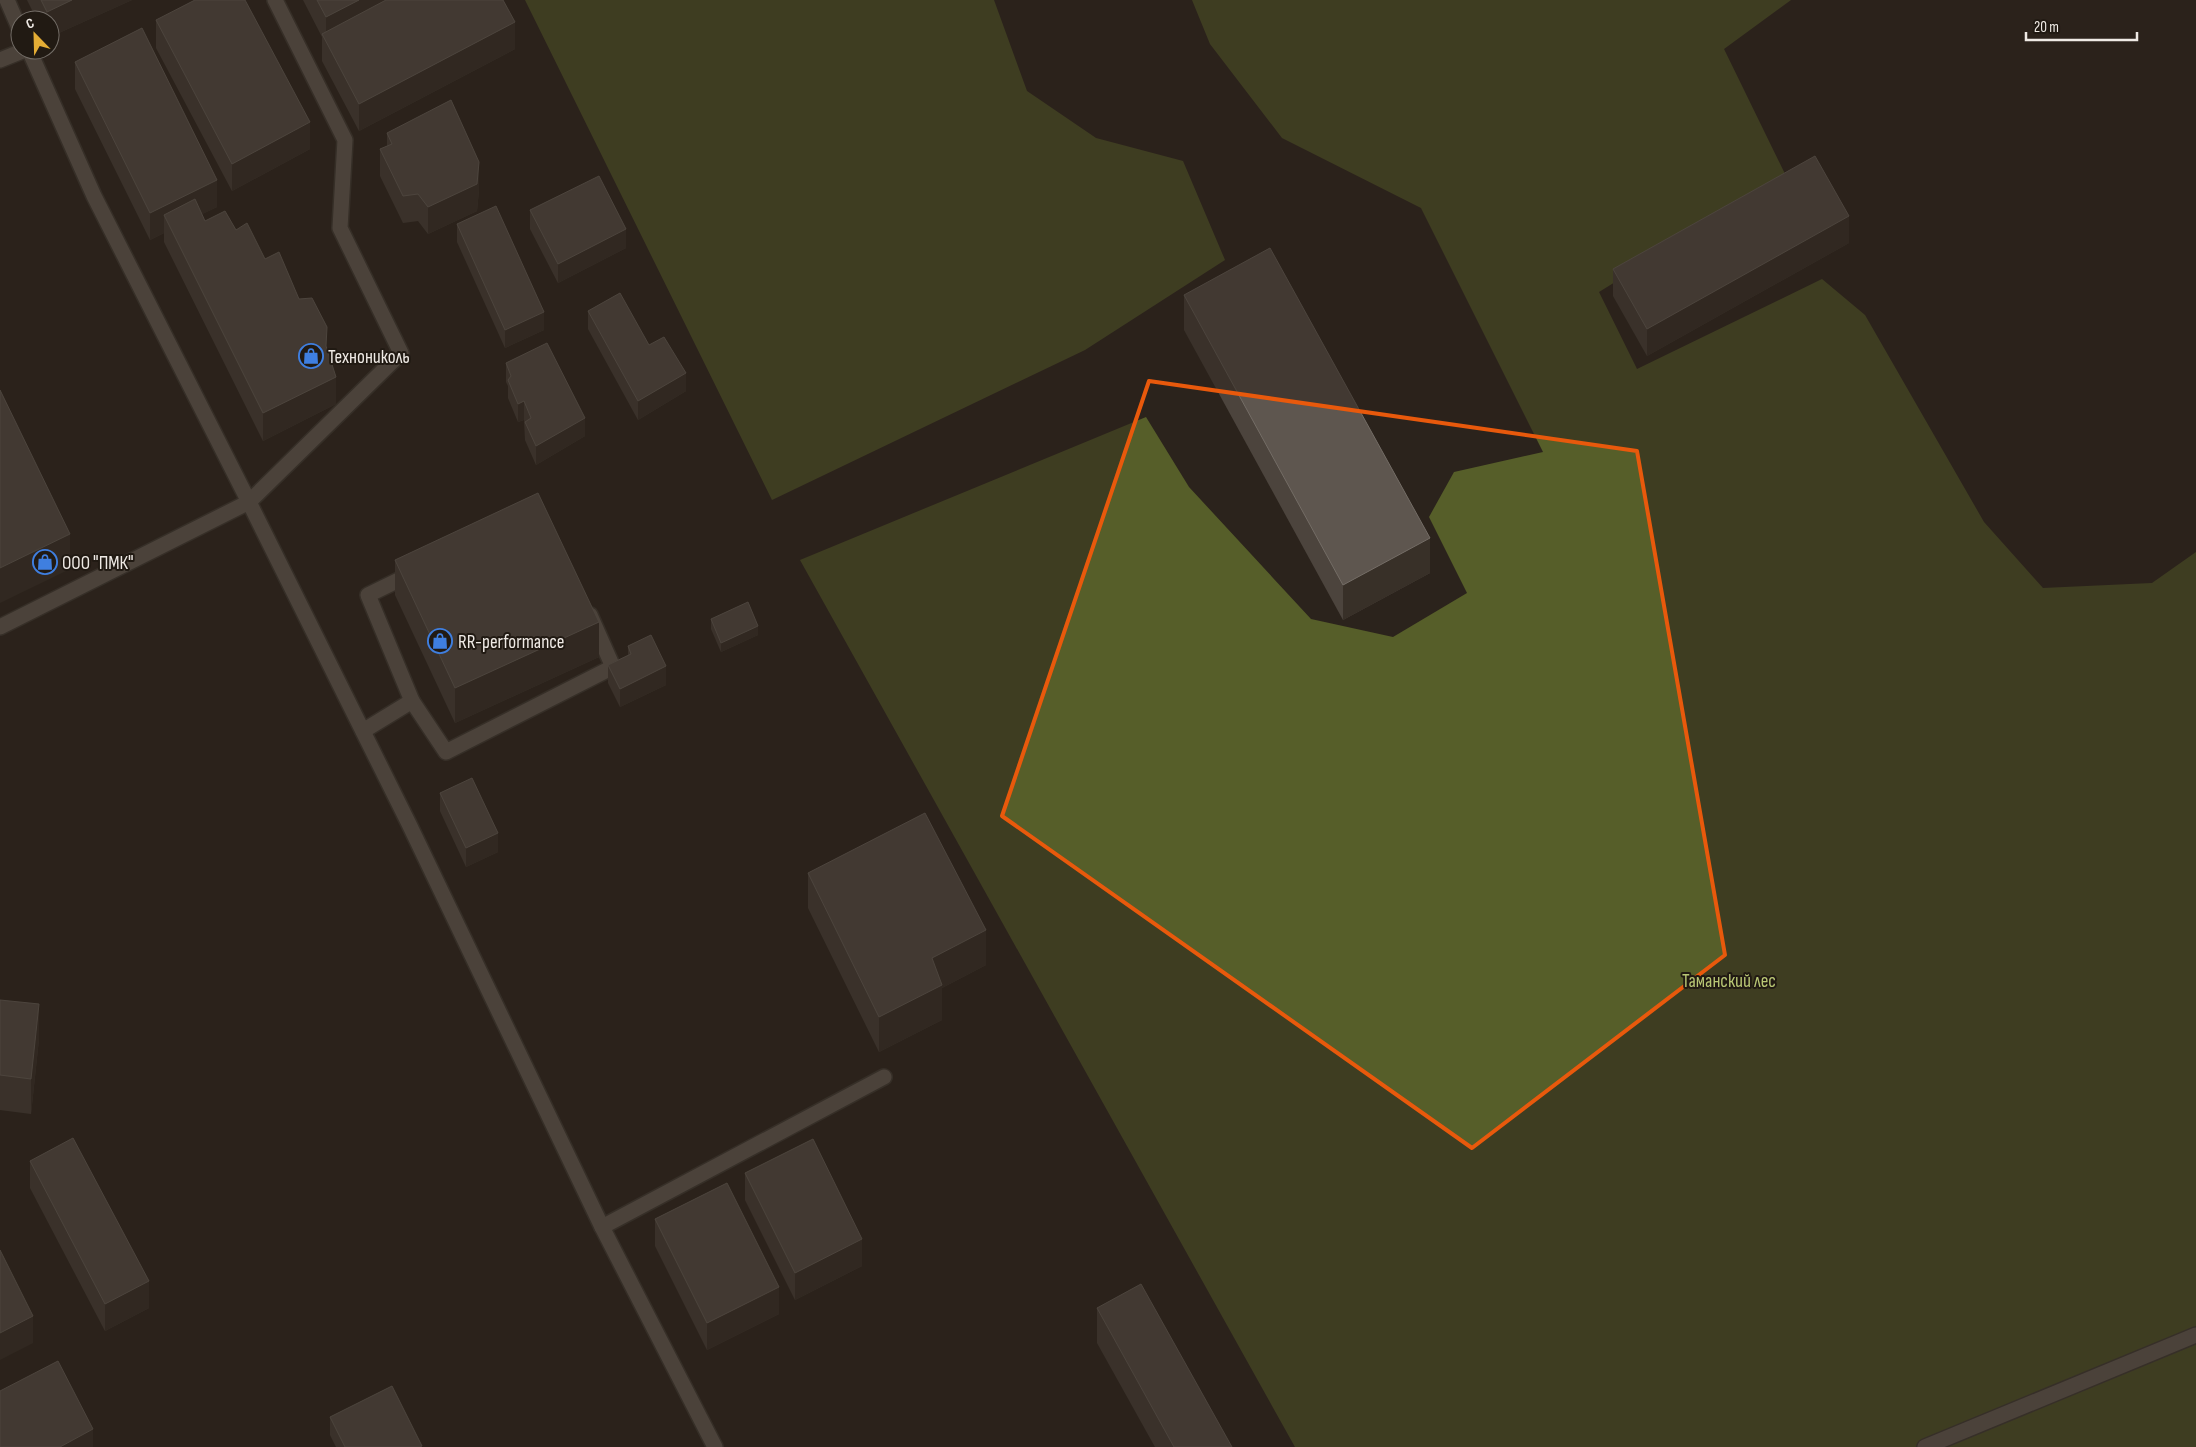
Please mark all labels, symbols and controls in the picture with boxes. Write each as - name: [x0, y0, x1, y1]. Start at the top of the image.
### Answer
- north arrow: [10, 10, 60, 60]
- scale bar: [2026, 10, 2137, 42]
- text: С: [23, 14, 37, 33]
- text: 20 m: [2034, 18, 2059, 37]
- shop icon: Технониколь: [298, 343, 324, 369]
- place label: Технониколь: [328, 346, 410, 369]
- shop icon: ООО "ПМК": [32, 549, 58, 575]
- place label: ООО "ПМК": [62, 552, 134, 575]
- shop icon: RR-performance: [427, 628, 453, 654]
- place label: RR-performance: [458, 631, 564, 654]
- park label: Таманский лес: [1682, 970, 1776, 993]

